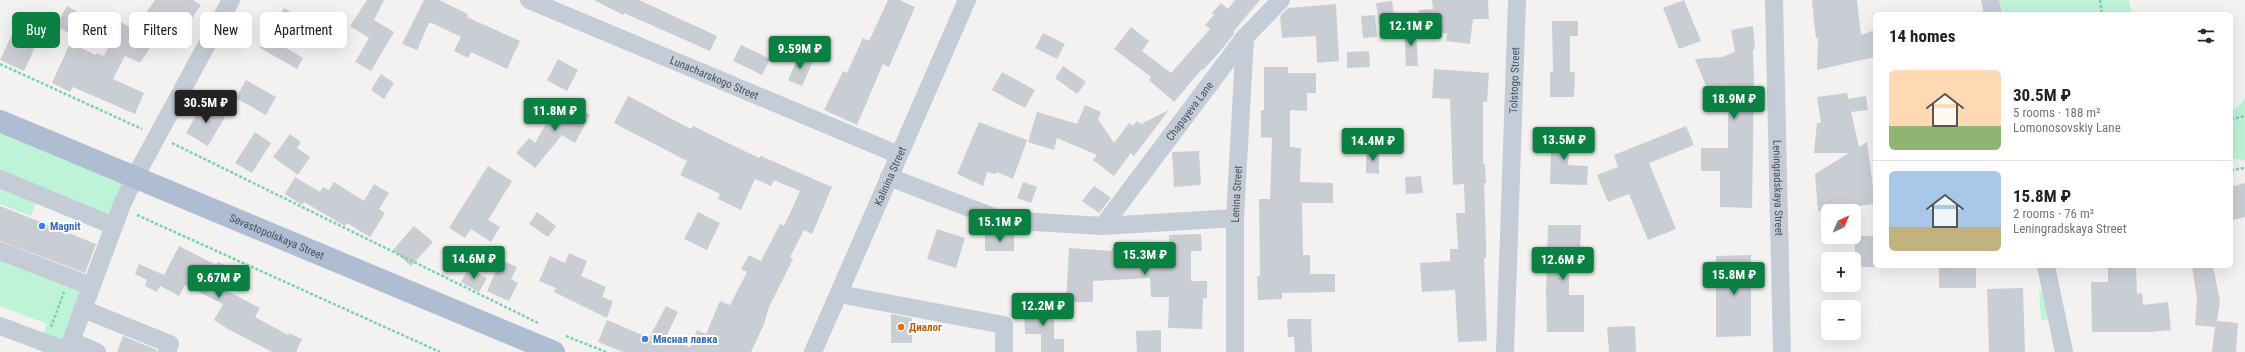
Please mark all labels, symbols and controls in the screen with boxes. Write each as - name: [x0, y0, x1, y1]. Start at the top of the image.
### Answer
- chip: Buy: [12, 12, 60, 48]
- chip: Rent: [68, 12, 121, 48]
- chip: Filters: [129, 12, 192, 48]
- chip: New: [200, 12, 252, 48]
- chip: Apartment: [260, 12, 347, 48]
- pin: 12.1M ₽: [1374, 13, 1448, 47]
- text: 12.1M ₽: [1389, 18, 1433, 33]
- icon: filters: [2195, 25, 2217, 47]
- text: 14 homes: [1889, 26, 1955, 46]
- pin: 9.59M ₽: [763, 36, 837, 70]
- text: 9.59M ₽: [778, 41, 822, 56]
- street label: Tolstogo Street: [1507, 47, 1522, 114]
- street label: Lunacharskogo Street: [668, 53, 761, 102]
- street label: Chapayeva Lane: [1163, 79, 1216, 143]
- text: 30.5M ₽: [2013, 85, 2071, 105]
- pin: 18.9M ₽: [1697, 86, 1771, 120]
- icon: home: [1921, 86, 1969, 134]
- pin: 30.5M ₽: [169, 90, 243, 124]
- text: 18.9M ₽: [1712, 91, 1756, 106]
- text: 30.5M ₽: [184, 95, 228, 110]
- pin: 11.8M ₽: [518, 98, 592, 132]
- text: 11.8M ₽: [533, 103, 577, 118]
- text: 5 rooms · 188 m²: [2013, 105, 2100, 120]
- text: Lomonosovskiy Lane: [2013, 120, 2121, 135]
- pin: 13.5M ₽: [1527, 127, 1601, 161]
- pin: 14.4M ₽: [1336, 128, 1410, 162]
- text: 13.5M ₽: [1542, 132, 1586, 147]
- text: 14.4M ₽: [1351, 133, 1395, 148]
- street label: Leningradskaya Street: [1771, 140, 1786, 236]
- street label: Kalinina Street: [871, 145, 909, 208]
- street label: Lenina Street: [1229, 165, 1244, 223]
- text: 15.8M ₽: [2013, 186, 2071, 206]
- icon: home: [1921, 187, 1969, 235]
- north arrow: [1821, 204, 1861, 244]
- map controls: [1821, 204, 1861, 340]
- text: 2 rooms · 76 m²: [2013, 206, 2094, 221]
- pin: 15.1M ₽: [963, 209, 1037, 243]
- street label: Sevastopolskaya Street: [228, 211, 326, 262]
- text: 15.1M ₽: [978, 214, 1022, 229]
- place label: Magnit: [50, 220, 81, 233]
- marker: Magnit: [37, 221, 47, 231]
- text: Leningradskaya Street: [2013, 221, 2127, 236]
- pin: 15.3M ₽: [1108, 242, 1182, 276]
- pin: 14.6M ₽: [437, 246, 511, 280]
- text: 15.3M ₽: [1123, 247, 1167, 262]
- pin: 12.6M ₽: [1526, 247, 1600, 281]
- text: 14.6M ₽: [452, 251, 496, 266]
- text: 12.6M ₽: [1541, 252, 1585, 267]
- button: +: [1821, 252, 1861, 292]
- pin: 15.8M ₽: [1697, 262, 1771, 296]
- pin: 9.67M ₽: [182, 265, 256, 299]
- text: 15.8M ₽: [1712, 267, 1756, 282]
- text: 9.67M ₽: [197, 270, 241, 285]
- pin: 12.2M ₽: [1006, 293, 1080, 327]
- text: 12.2M ₽: [1021, 298, 1065, 313]
- button: −: [1821, 300, 1861, 340]
- place label: Диалог: [909, 321, 942, 334]
- marker: Диалог: [896, 322, 906, 332]
- place label: Мясная лавка: [653, 333, 717, 346]
- marker: Мясная лавка: [640, 334, 650, 344]

